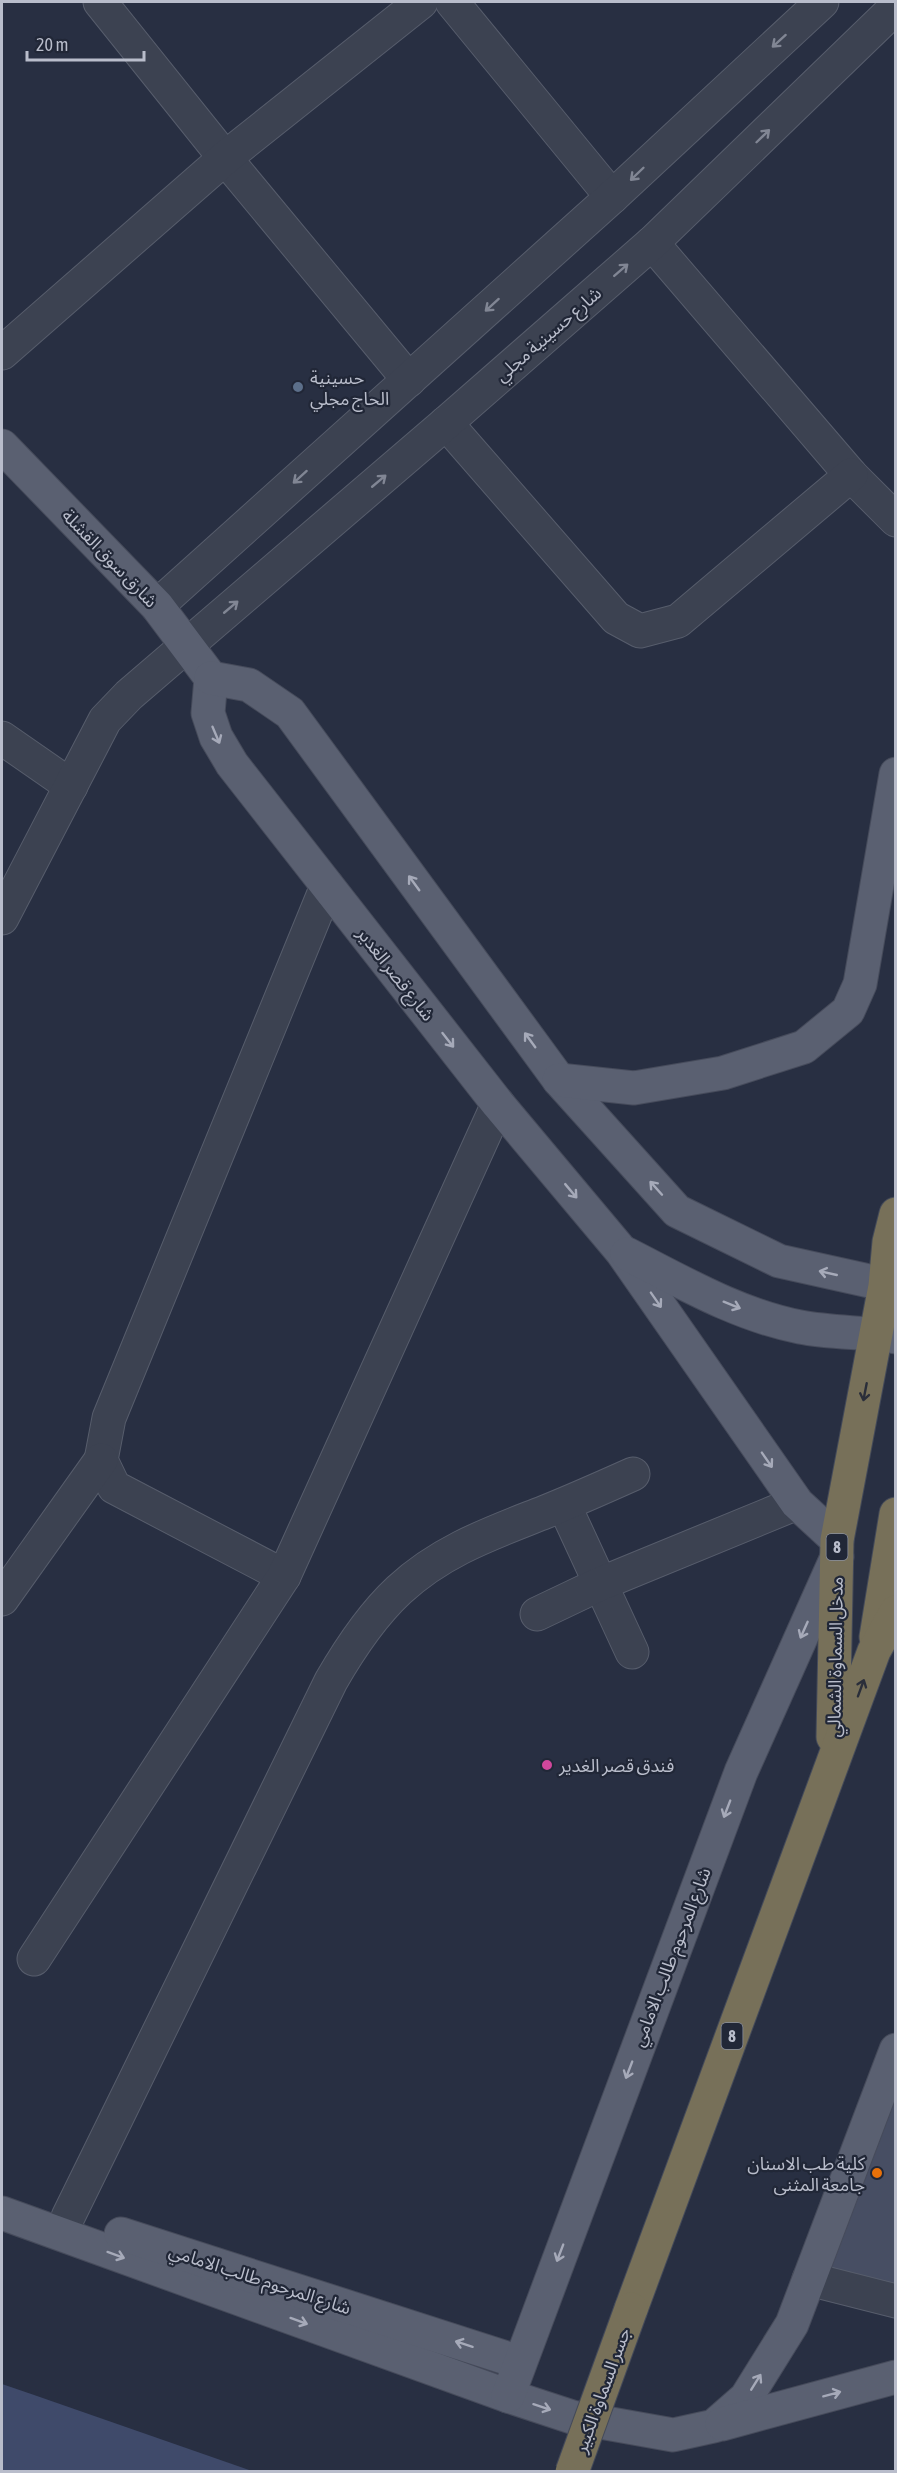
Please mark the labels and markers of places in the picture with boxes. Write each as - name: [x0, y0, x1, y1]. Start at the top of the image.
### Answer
- place label: حسينية الحاج مجلي: [310, 367, 389, 412]
- marker: حسينية الحاج مجلي: [291, 380, 305, 394]
- place label: فندق قصر الغدير: [558, 1755, 674, 1777]
- marker: فندق قصر الغدير: [540, 1758, 554, 1772]
- place label: كلية طب الاسنان جامعة المثنى: [747, 2153, 866, 2196]
- marker: كلية طب الاسنان جامعة المثنى: [870, 2166, 884, 2180]

